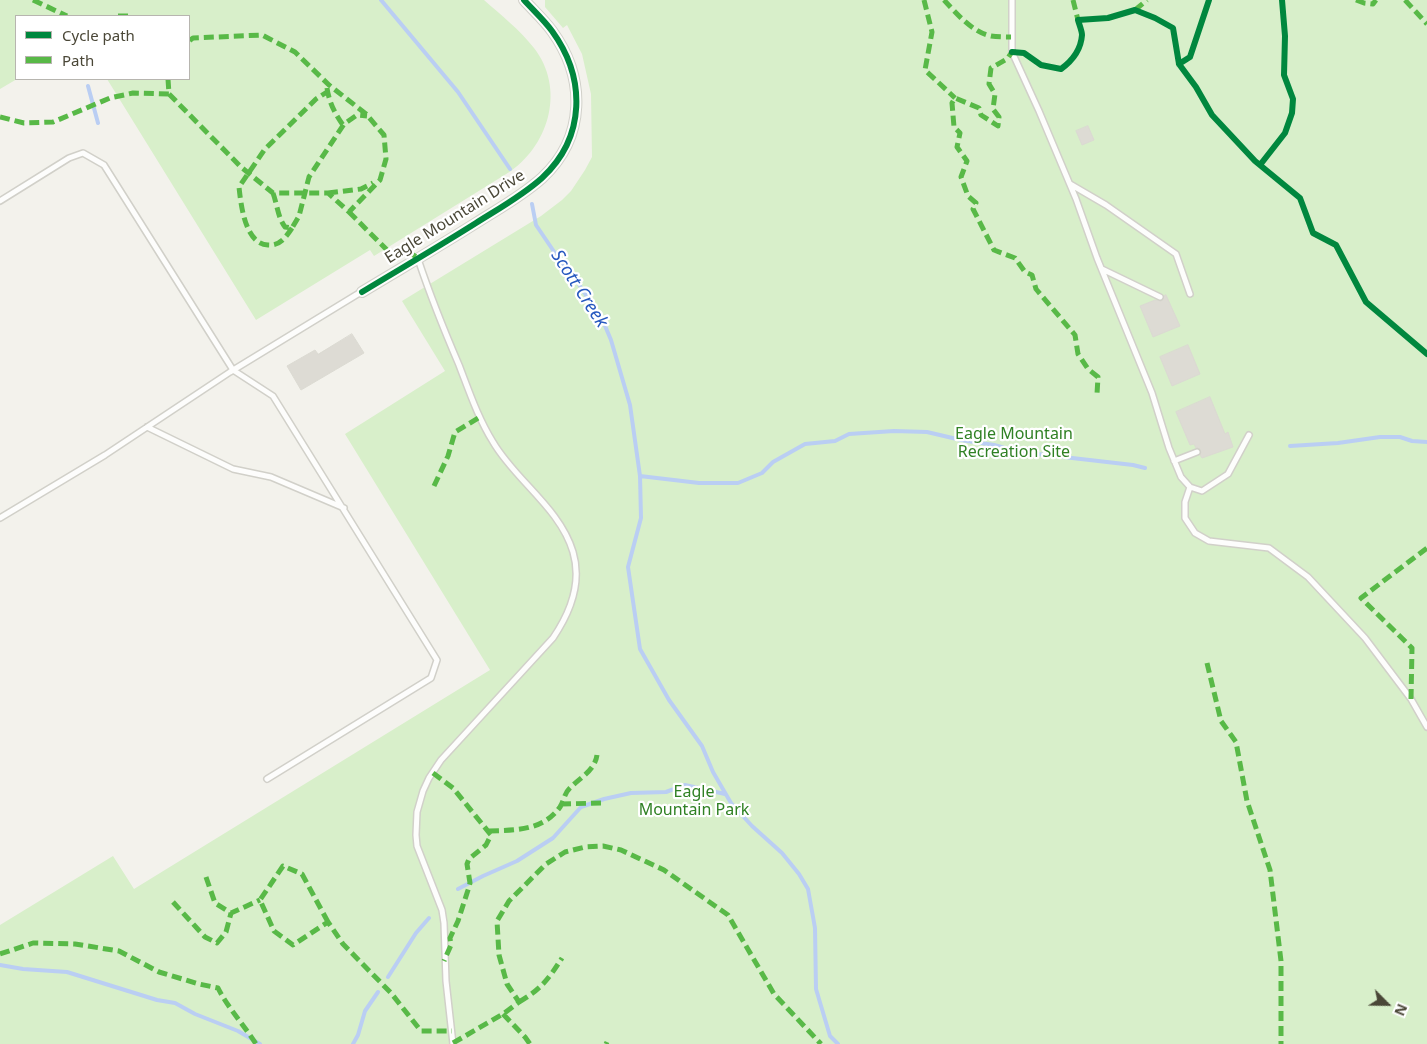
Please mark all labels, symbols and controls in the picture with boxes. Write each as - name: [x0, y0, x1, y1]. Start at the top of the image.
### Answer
- legend: [15, 15, 190, 80]
- text: Cycle path: [62, 25, 135, 45]
- text: Path: [62, 50, 94, 70]
- street label: Eagle Mountain Drive: [381, 166, 529, 268]
- water label: Scott Creek: [546, 246, 612, 332]
- park label: Eagle Mountain Recreation Site: [955, 424, 1073, 462]
- park label: Eagle Mountain Park: [639, 782, 749, 820]
- north arrow: [1362, 979, 1412, 1029]
- text: N: [1390, 1001, 1412, 1019]

